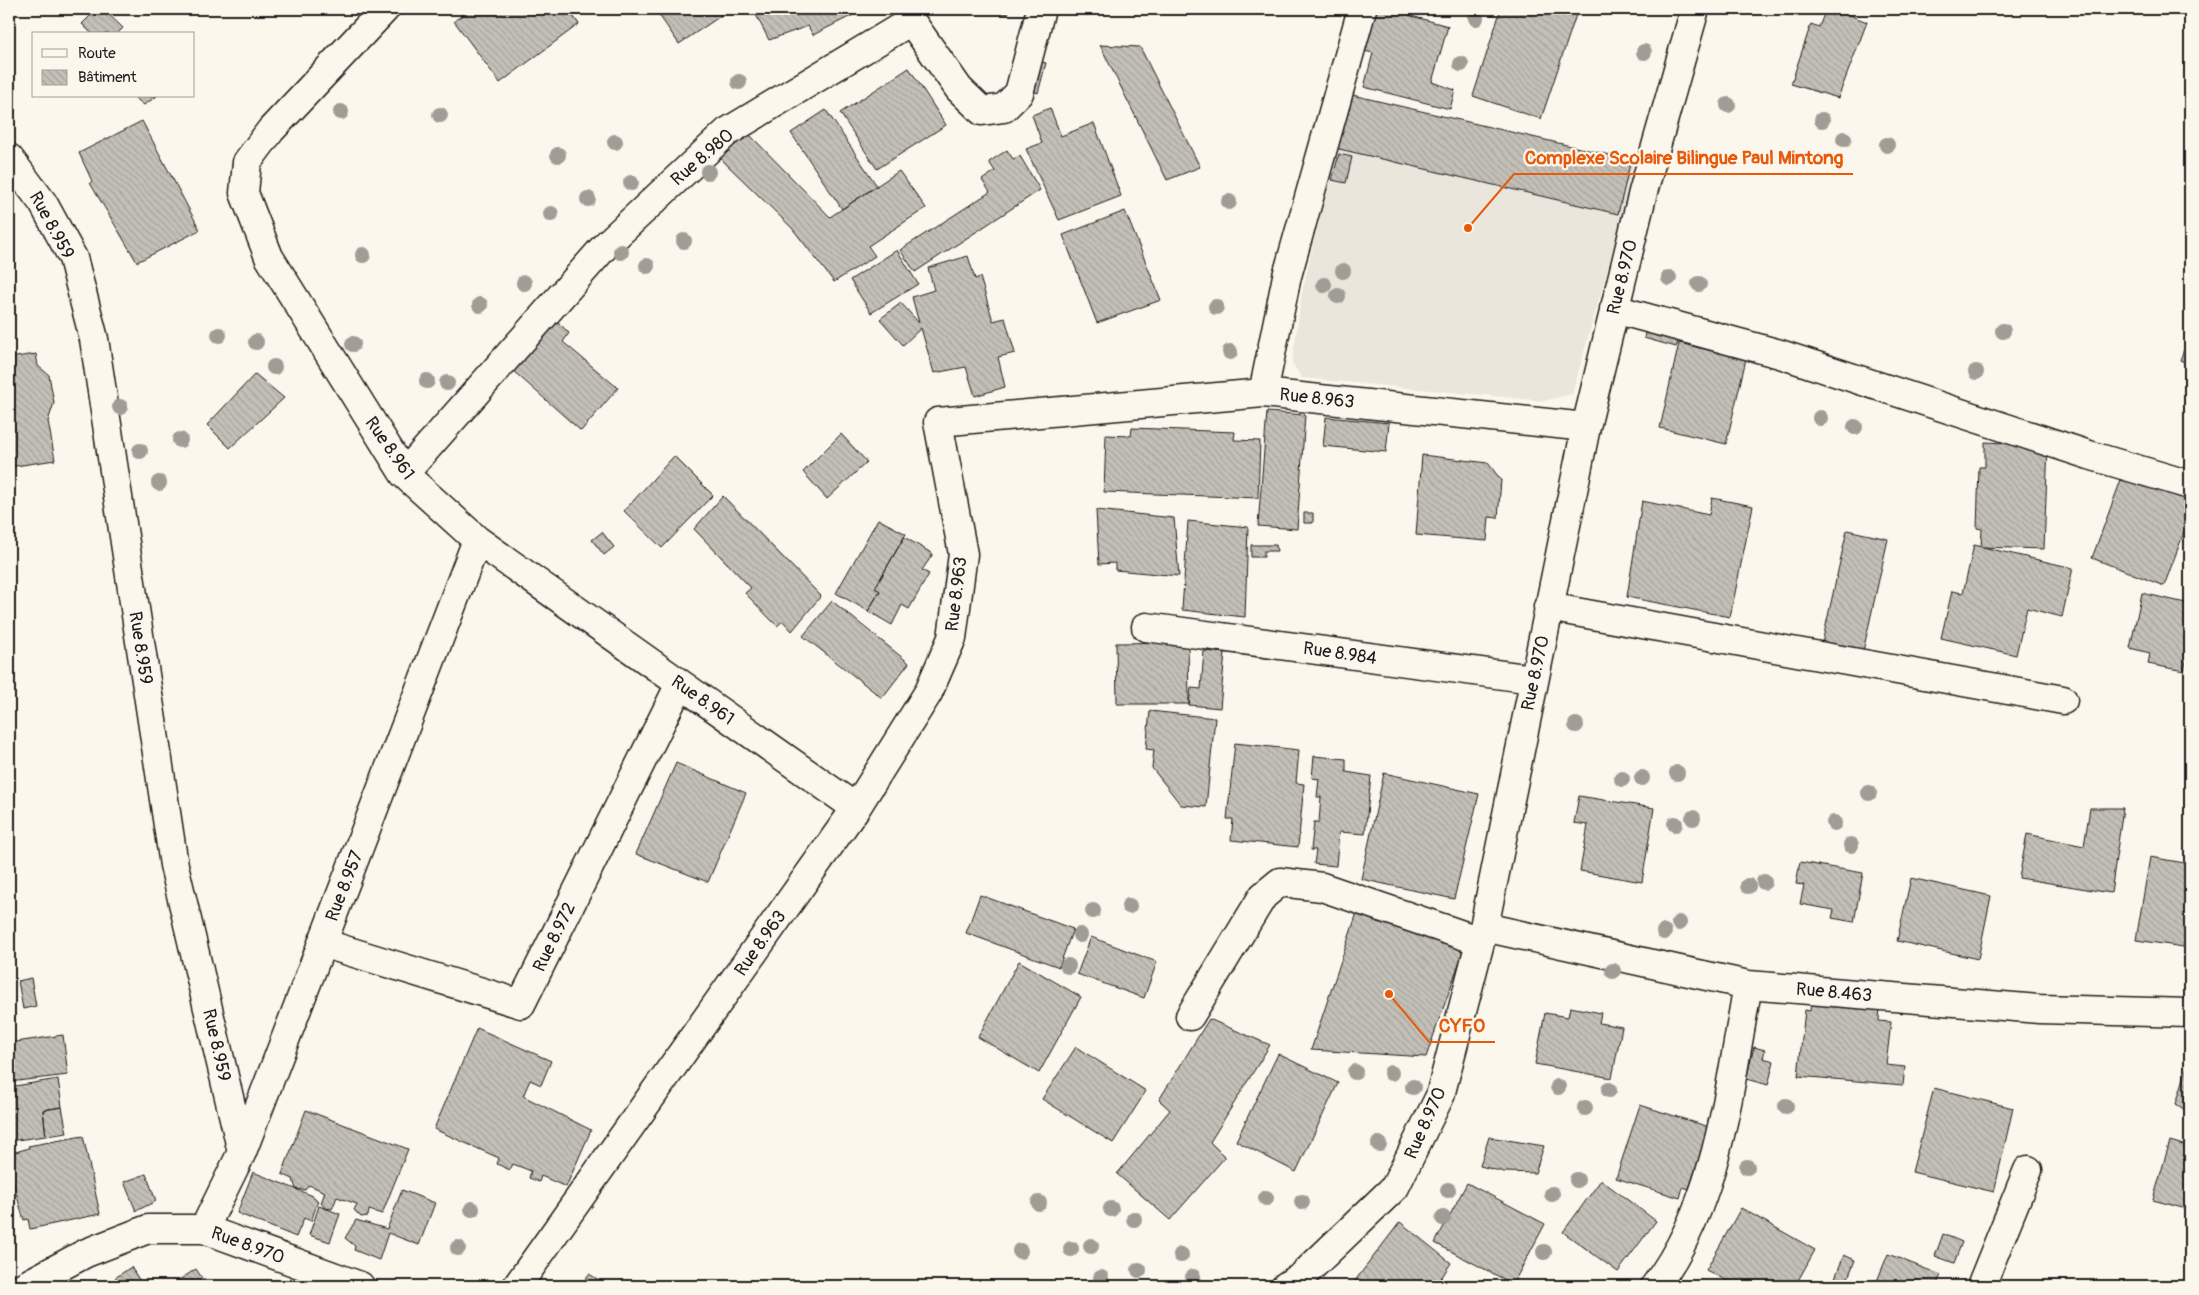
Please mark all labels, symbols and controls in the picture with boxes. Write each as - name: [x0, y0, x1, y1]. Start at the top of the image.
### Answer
- legend: [32, 32, 195, 98]
- text: Route: [78, 44, 116, 63]
- text: Bâtiment: [78, 68, 138, 87]
- street label: Rue 8.980: [666, 124, 739, 191]
- callout: Complexe Scolaire Bilingue Paul Mintong: [1514, 140, 1853, 174]
- text: Complexe Scolaire Bilingue Paul Mintong: [1525, 146, 1844, 170]
- street label: Rue 8.959: [24, 187, 79, 263]
- street label: Rue 8.970: [1602, 237, 1643, 317]
- street label: Rue 8.963: [1278, 383, 1355, 414]
- street label: Rue 8.961: [360, 412, 420, 484]
- street label: Rue 8.963: [941, 555, 972, 633]
- street label: Rue 8.959: [123, 610, 158, 686]
- street label: Rue 8.970: [1516, 633, 1555, 713]
- street label: Rue 8.984: [1302, 637, 1379, 670]
- street label: Rue 8.961: [667, 670, 739, 730]
- street label: Rue 8.957: [321, 847, 369, 925]
- street label: Rue 8.972: [528, 899, 581, 976]
- street label: Rue 8.963: [729, 906, 791, 981]
- street label: Rue 8.463: [1795, 978, 1873, 1007]
- street label: Rue 8.959: [197, 1007, 236, 1084]
- callout: CYFO: [1429, 1008, 1495, 1042]
- text: CYFO: [1439, 1014, 1485, 1038]
- street label: Rue 8.970: [1399, 1084, 1451, 1163]
- street label: Rue 8.970: [208, 1222, 288, 1269]

